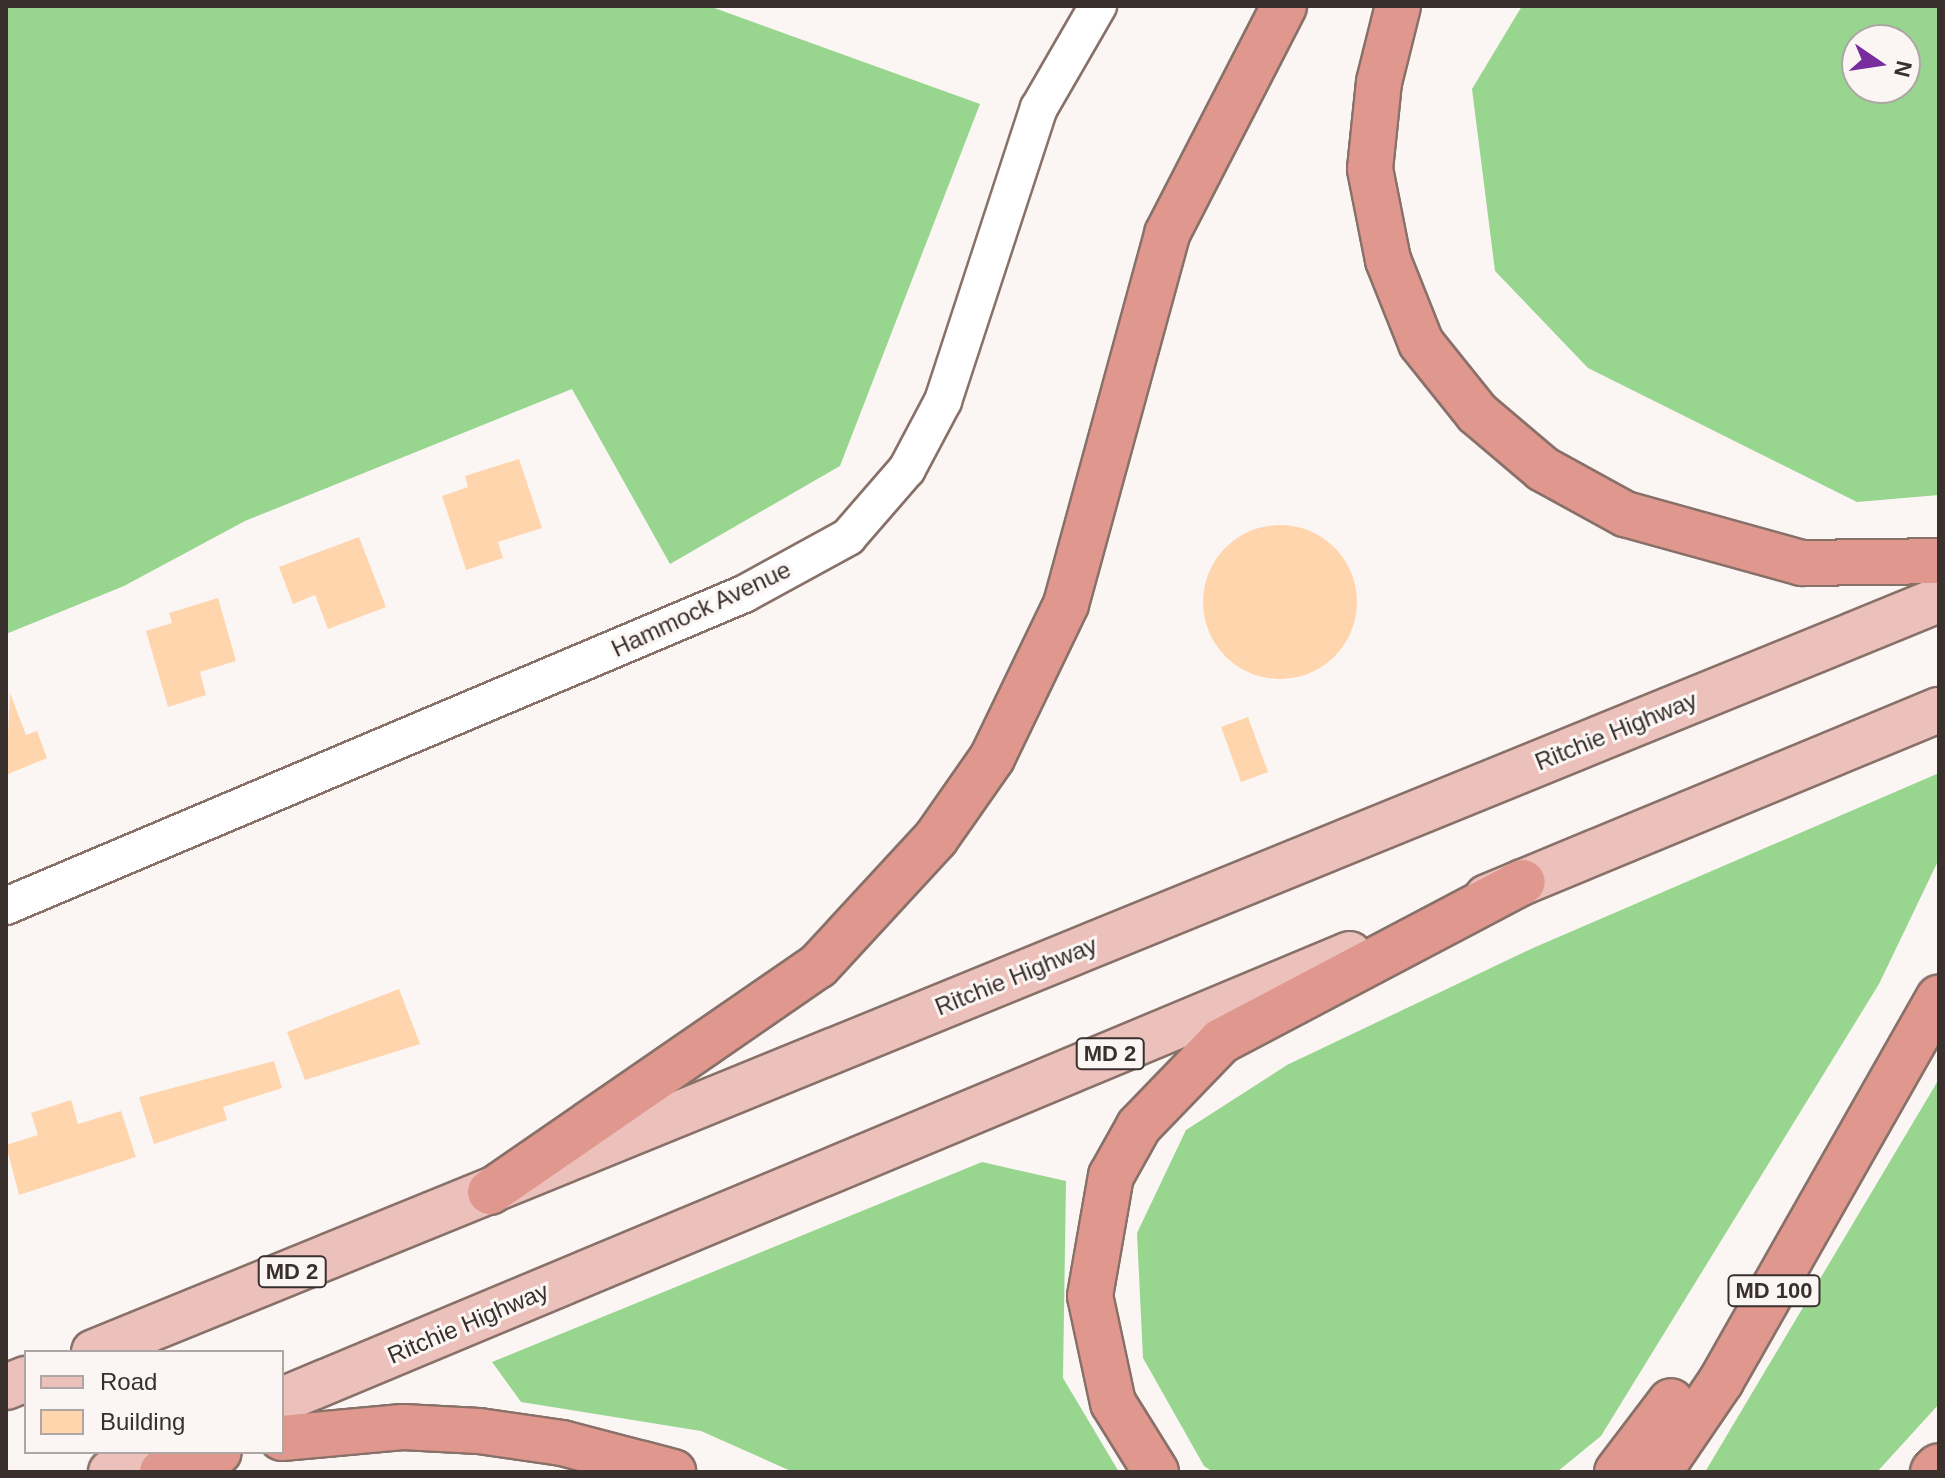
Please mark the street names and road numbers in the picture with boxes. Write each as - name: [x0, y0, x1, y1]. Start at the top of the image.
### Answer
- street label: Hammock Avenue: [606, 555, 796, 663]
- street label: Ritchie Highway: [1531, 685, 1701, 777]
- street label: Ritchie Highway: [931, 930, 1101, 1022]
- road number: MD 2: [1074, 1036, 1146, 1072]
- road number: MD 2: [256, 1254, 328, 1290]
- road number: MD 100: [1726, 1273, 1822, 1309]
- street label: Ritchie Highway: [383, 1276, 553, 1370]

